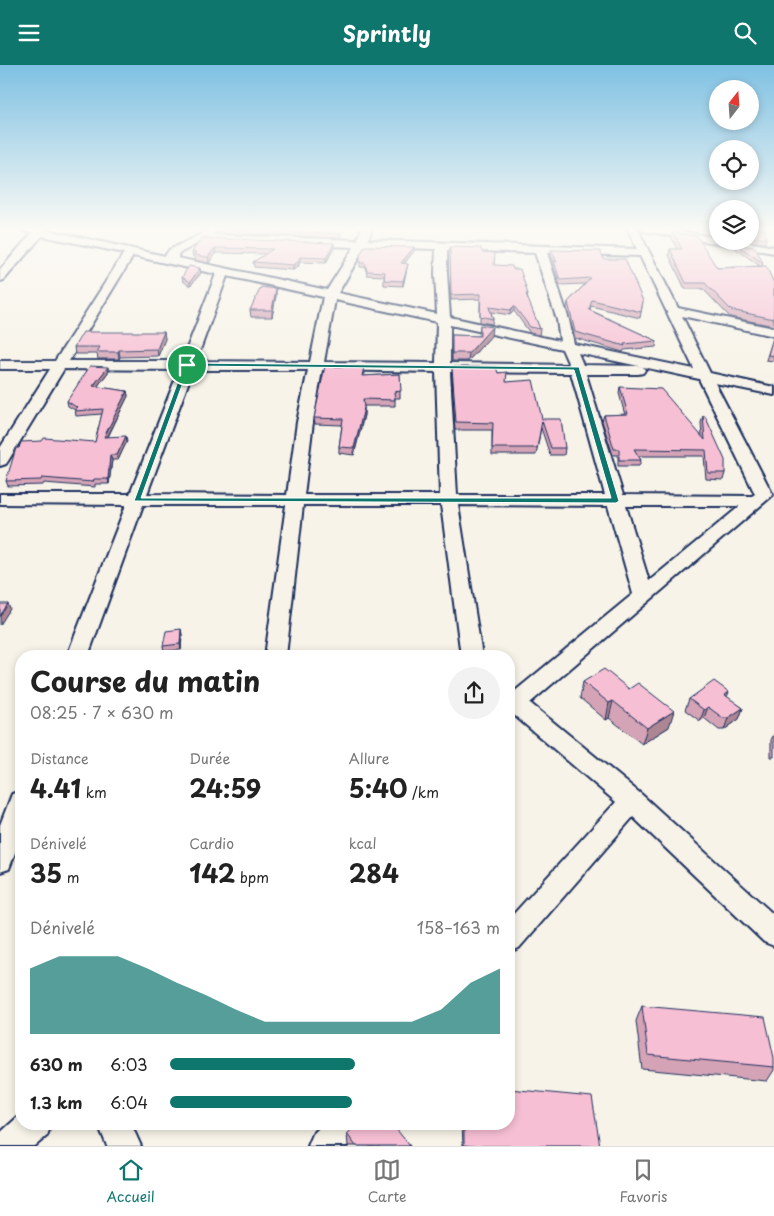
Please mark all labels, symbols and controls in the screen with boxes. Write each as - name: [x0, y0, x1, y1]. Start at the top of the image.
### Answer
- text: Sprintly: [343, 16, 431, 49]
- icon: menu: [15, 19, 43, 47]
- icon: search: [731, 19, 759, 47]
- north arrow: [709, 80, 759, 130]
- map controls: [709, 80, 759, 250]
- button: locate: [709, 140, 759, 190]
- button: layers: [709, 200, 759, 250]
- pin: [166, 344, 208, 386]
- icon: arrive: [173, 351, 201, 379]
- text: Course du matin: [30, 659, 260, 702]
- button: share: [448, 667, 500, 719]
- text: 08:25 · 7 × 630 m: [30, 700, 174, 724]
- text: Distance: [30, 748, 89, 769]
- text: Durée: [189, 748, 230, 769]
- text: Allure: [349, 748, 389, 769]
- text: 4.41: [30, 769, 81, 807]
- text: 24:59: [189, 769, 261, 807]
- text: 5:40: [349, 769, 408, 807]
- text: km: [81, 782, 107, 803]
- text: /km: [408, 782, 439, 803]
- text: Dénivelé: [30, 833, 87, 854]
- text: Cardio: [189, 833, 234, 854]
- text: kcal: [349, 833, 377, 854]
- text: 35: [30, 854, 62, 892]
- text: 142: [189, 854, 235, 892]
- text: 284: [349, 854, 399, 892]
- text: m: [62, 867, 80, 888]
- text: bpm: [235, 867, 269, 888]
- text: Dénivelé: [30, 915, 95, 939]
- text: 158–163 m: [417, 915, 500, 939]
- text: 630 m: [30, 1052, 83, 1076]
- text: 6:03: [110, 1052, 148, 1076]
- text: 1.3 km: [30, 1090, 82, 1114]
- text: 6:04: [110, 1090, 148, 1114]
- tab: Accueil: [106, 1156, 155, 1207]
- tab: Carte: [368, 1156, 406, 1207]
- tab: Favoris: [619, 1156, 668, 1207]

